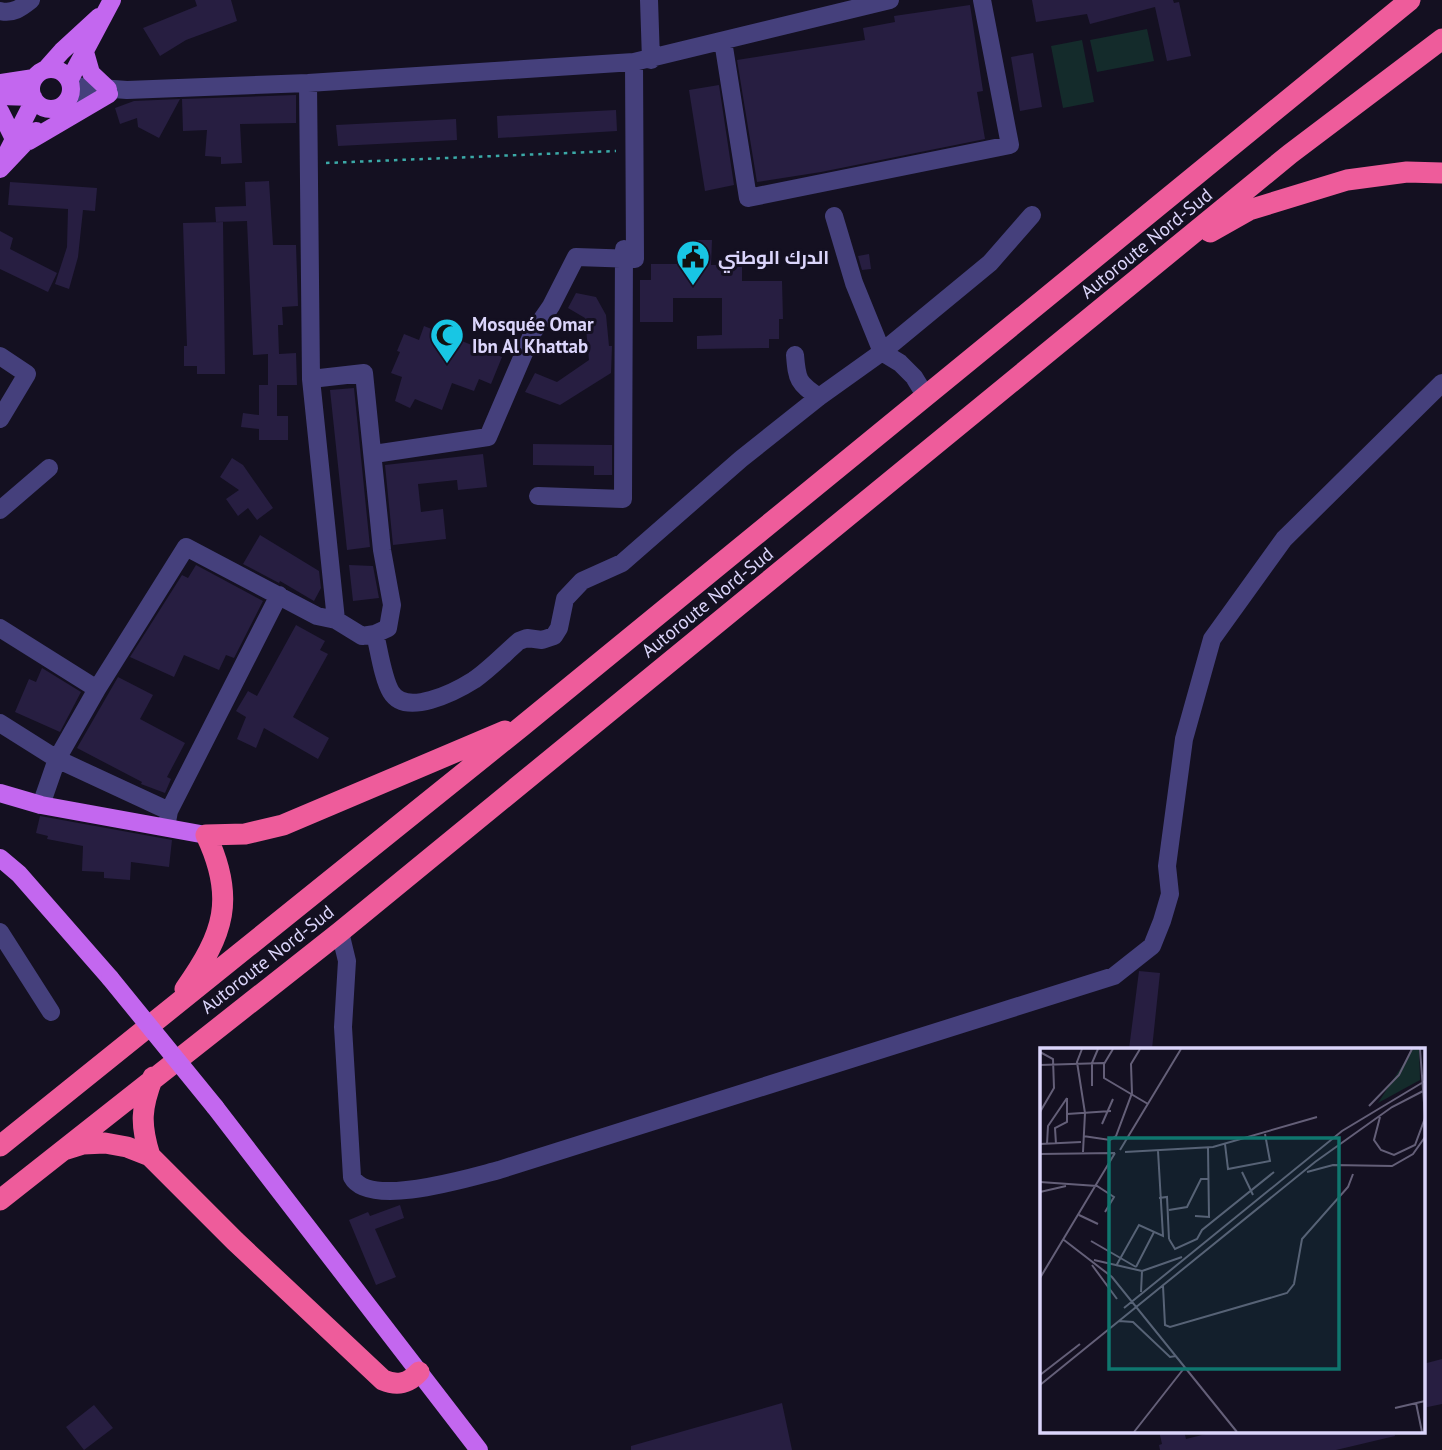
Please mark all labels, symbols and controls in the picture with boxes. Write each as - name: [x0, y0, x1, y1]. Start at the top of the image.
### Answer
- street label: Autoroute Nord-Sud: [1075, 182, 1217, 304]
- public building icon: الدرك الوطني: [674, 238, 712, 287]
- place label: الدرك الوطني: [718, 245, 829, 273]
- place label: Mosquée Omar Ibn Al Khattab: [472, 312, 594, 358]
- mosque icon: Mosquée Omar Ibn Al Khattab: [428, 316, 466, 365]
- street label: Autoroute Nord-Sud: [636, 541, 778, 663]
- street label: Autoroute Nord-Sud: [196, 899, 338, 1019]
- inset map: [1040, 1048, 1424, 1432]

